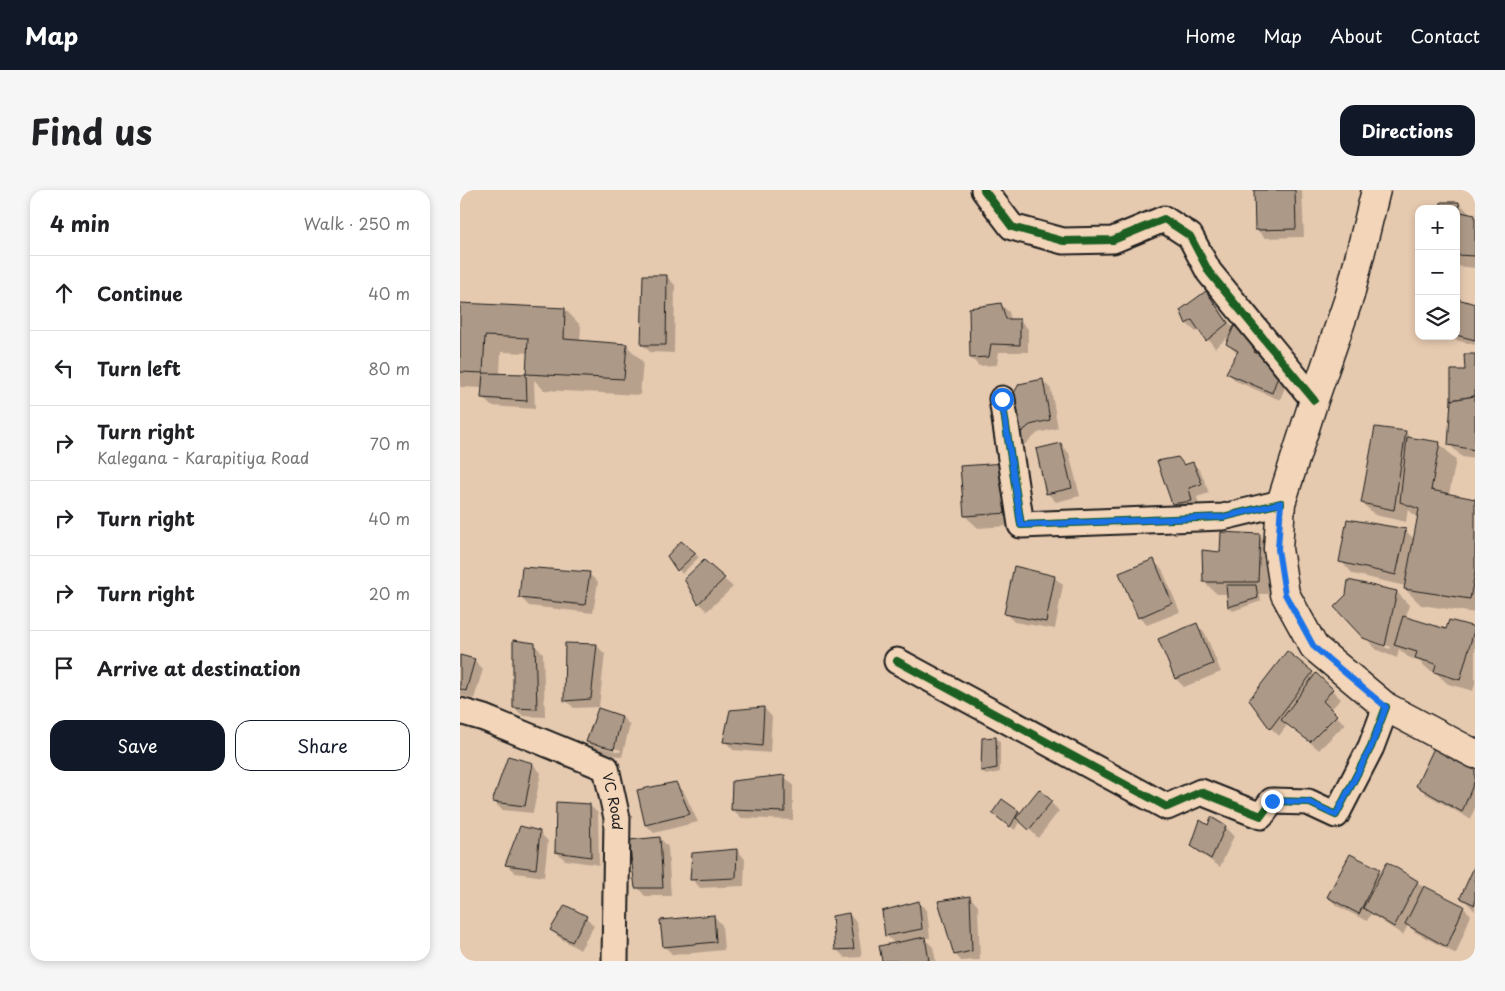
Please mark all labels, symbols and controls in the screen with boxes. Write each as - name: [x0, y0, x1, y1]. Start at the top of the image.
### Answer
- text: Map: [25, 17, 78, 53]
- text: Home: [1185, 22, 1235, 49]
- text: Map: [1263, 22, 1302, 49]
- text: About: [1330, 22, 1382, 49]
- text: Contact: [1410, 22, 1480, 49]
- text: Find us: [30, 104, 152, 157]
- button: Directions: [1340, 105, 1475, 156]
- map controls: [1415, 205, 1460, 340]
- button: +: [1415, 205, 1460, 250]
- text: 4 min: [50, 207, 110, 239]
- text: Walk · 250 m: [304, 211, 410, 235]
- button: −: [1415, 250, 1460, 295]
- icon: ahead: [50, 279, 78, 307]
- text: Continue: [97, 279, 183, 307]
- text: 40 m: [368, 281, 410, 305]
- button: layers: [1415, 295, 1460, 340]
- icon: left: [50, 354, 78, 382]
- text: Turn left: [97, 354, 181, 382]
- text: 80 m: [368, 356, 410, 380]
- route start: [991, 388, 1014, 411]
- text: Turn right: [97, 417, 195, 445]
- icon: right: [50, 429, 78, 457]
- text: 70 m: [370, 431, 410, 455]
- text: Kalegana - Karapitiya Road: [97, 445, 309, 469]
- icon: right: [50, 504, 78, 532]
- text: Turn right: [97, 504, 195, 532]
- text: 40 m: [368, 506, 410, 530]
- icon: right: [50, 579, 78, 607]
- text: Turn right: [97, 579, 195, 607]
- text: 20 m: [369, 581, 410, 605]
- icon: arrive: [50, 654, 78, 682]
- text: Arrive at destination: [97, 654, 301, 682]
- button: Save: [50, 720, 225, 771]
- button: Share: [235, 720, 410, 771]
- street label: VC Road: [597, 771, 629, 830]
- route end: [1261, 790, 1284, 813]

